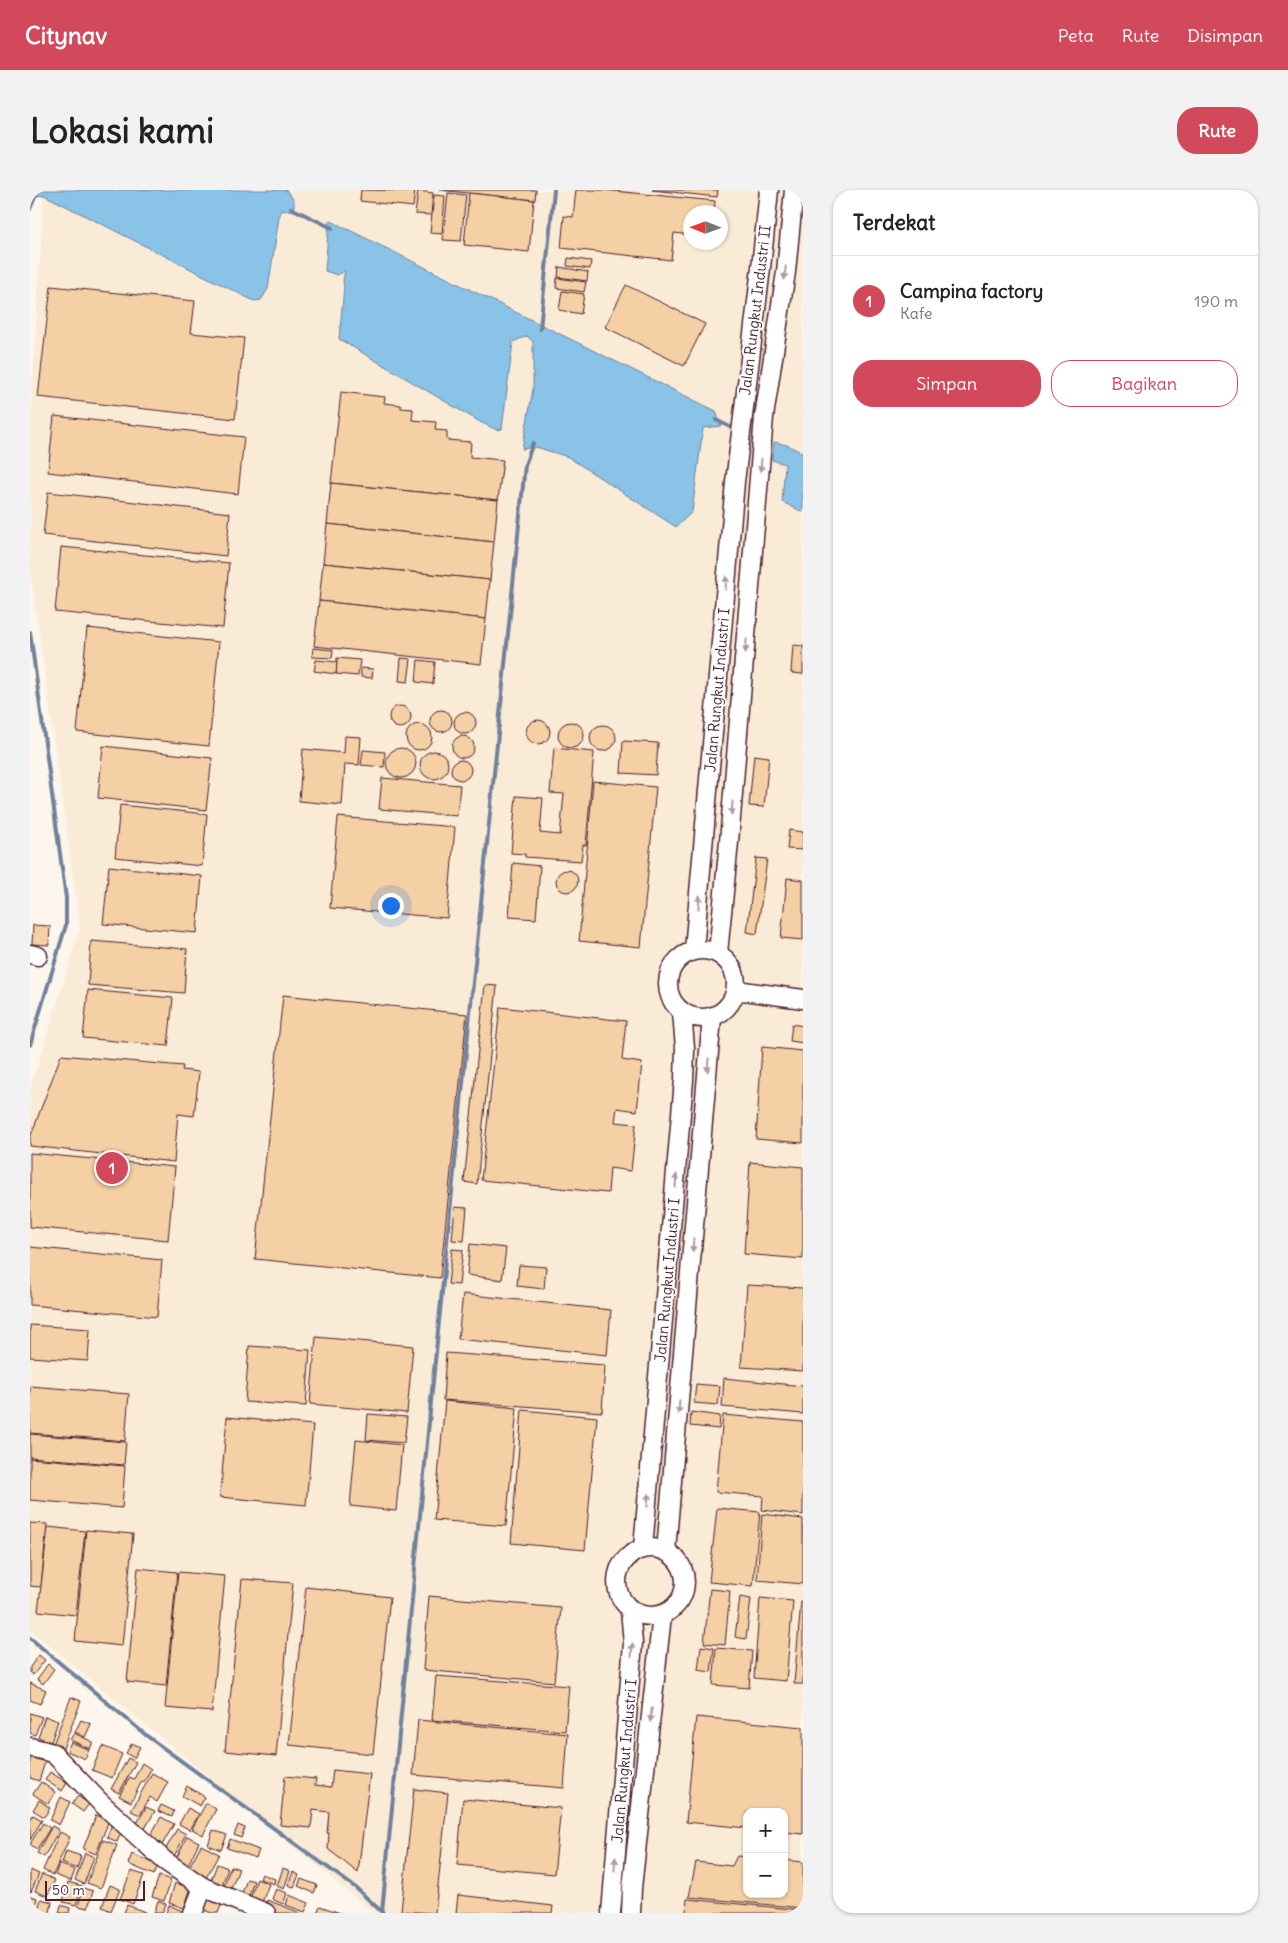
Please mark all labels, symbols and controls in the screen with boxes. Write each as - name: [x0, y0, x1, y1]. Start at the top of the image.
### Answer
- text: Citynav: [25, 20, 107, 50]
- text: Peta: [1058, 24, 1094, 47]
- text: Rute: [1122, 24, 1159, 47]
- text: Disimpan: [1187, 24, 1263, 47]
- button: Rute: [1177, 107, 1258, 154]
- text: Lokasi kami: [30, 108, 214, 152]
- north arrow: [683, 205, 728, 250]
- text: Terdekat: [853, 209, 935, 236]
- street label: Jalan Rungkut Industri II: [735, 224, 775, 396]
- one-way arrow: [781, 266, 789, 282]
- text: Campina factory: [900, 279, 1043, 303]
- text: 1: [866, 291, 872, 311]
- text: 190 m: [1194, 291, 1238, 311]
- text: Kafe: [900, 303, 932, 323]
- button: Simpan: [853, 360, 1041, 407]
- button: Bagikan: [1051, 360, 1238, 407]
- one-way arrow: [756, 457, 764, 473]
- one-way arrow: [723, 575, 731, 591]
- street label: Jalan Rungkut Industri I: [700, 607, 734, 773]
- one-way arrow: [742, 638, 750, 654]
- one-way arrow: [728, 800, 736, 816]
- your location: [378, 893, 404, 919]
- one-way arrow: [695, 894, 703, 910]
- one-way arrow: [704, 1058, 712, 1074]
- pin: 1: [96, 1149, 128, 1187]
- one-way arrow: [672, 1173, 680, 1189]
- street label: Jalan Rungkut Industri I: [650, 1197, 684, 1363]
- one-way arrow: [688, 1237, 696, 1253]
- one-way arrow: [674, 1399, 682, 1415]
- one-way arrow: [644, 1491, 652, 1507]
- one-way arrow: [629, 1642, 637, 1658]
- street label: Jalan Rungkut Industri I: [607, 1678, 641, 1844]
- one-way arrow: [647, 1708, 655, 1724]
- map controls: [743, 1808, 788, 1898]
- button: +: [743, 1808, 788, 1853]
- button: −: [743, 1853, 788, 1898]
- one-way arrow: [612, 1856, 620, 1872]
- scale bar: [45, 1878, 145, 1901]
- text: 50 m: [52, 1881, 85, 1899]

